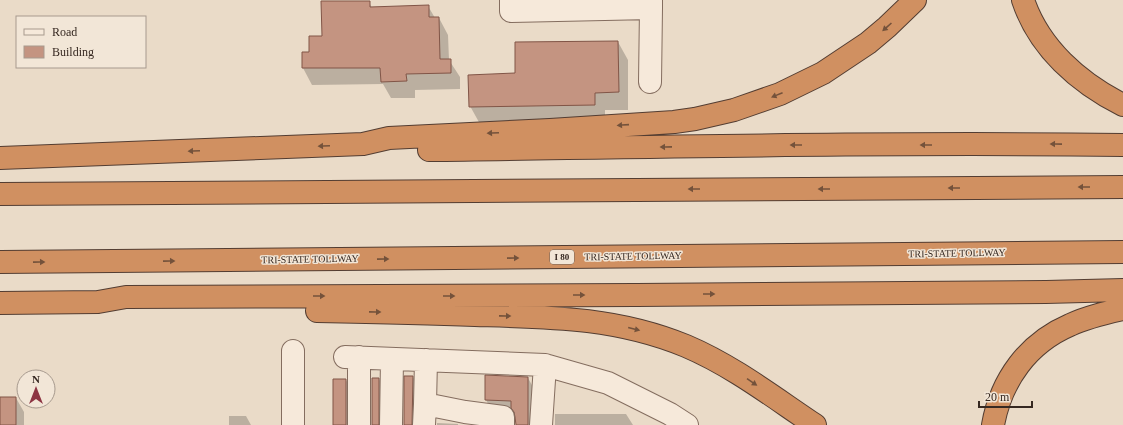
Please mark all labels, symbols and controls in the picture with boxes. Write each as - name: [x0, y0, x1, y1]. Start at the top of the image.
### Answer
- legend: [16, 16, 146, 68]
- one-way arrow: [882, 22, 892, 32]
- text: Road: [52, 25, 77, 39]
- text: Building: [52, 45, 94, 59]
- one-way arrow: [771, 92, 783, 99]
- one-way arrow: [617, 122, 629, 129]
- one-way arrow: [487, 129, 499, 136]
- one-way arrow: [1049, 141, 1062, 147]
- one-way arrow: [318, 142, 330, 149]
- one-way arrow: [789, 142, 802, 148]
- one-way arrow: [919, 142, 932, 148]
- one-way arrow: [660, 143, 672, 150]
- one-way arrow: [188, 147, 200, 154]
- one-way arrow: [1077, 184, 1090, 190]
- one-way arrow: [947, 185, 960, 191]
- one-way arrow: [688, 186, 700, 193]
- one-way arrow: [817, 186, 830, 192]
- street label: TRI-STATE TOLLWAY: [908, 247, 1006, 259]
- road number: I 80: [550, 250, 574, 264]
- street label: TRI-STATE TOLLWAY: [584, 250, 682, 262]
- street label: TRI-STATE TOLLWAY: [261, 253, 359, 265]
- one-way arrow: [507, 254, 519, 261]
- one-way arrow: [377, 256, 390, 262]
- one-way arrow: [163, 258, 176, 264]
- one-way arrow: [33, 259, 46, 265]
- one-way arrow: [703, 291, 716, 297]
- one-way arrow: [573, 292, 586, 298]
- one-way arrow: [313, 293, 326, 299]
- one-way arrow: [443, 293, 456, 299]
- one-way arrow: [369, 309, 382, 315]
- one-way arrow: [499, 312, 511, 319]
- one-way arrow: [628, 326, 640, 332]
- north arrow: [16, 369, 56, 409]
- text: N: [32, 373, 40, 385]
- one-way arrow: [746, 378, 757, 386]
- scale bar: [979, 383, 1032, 409]
- text: 20 m: [985, 390, 1010, 404]

